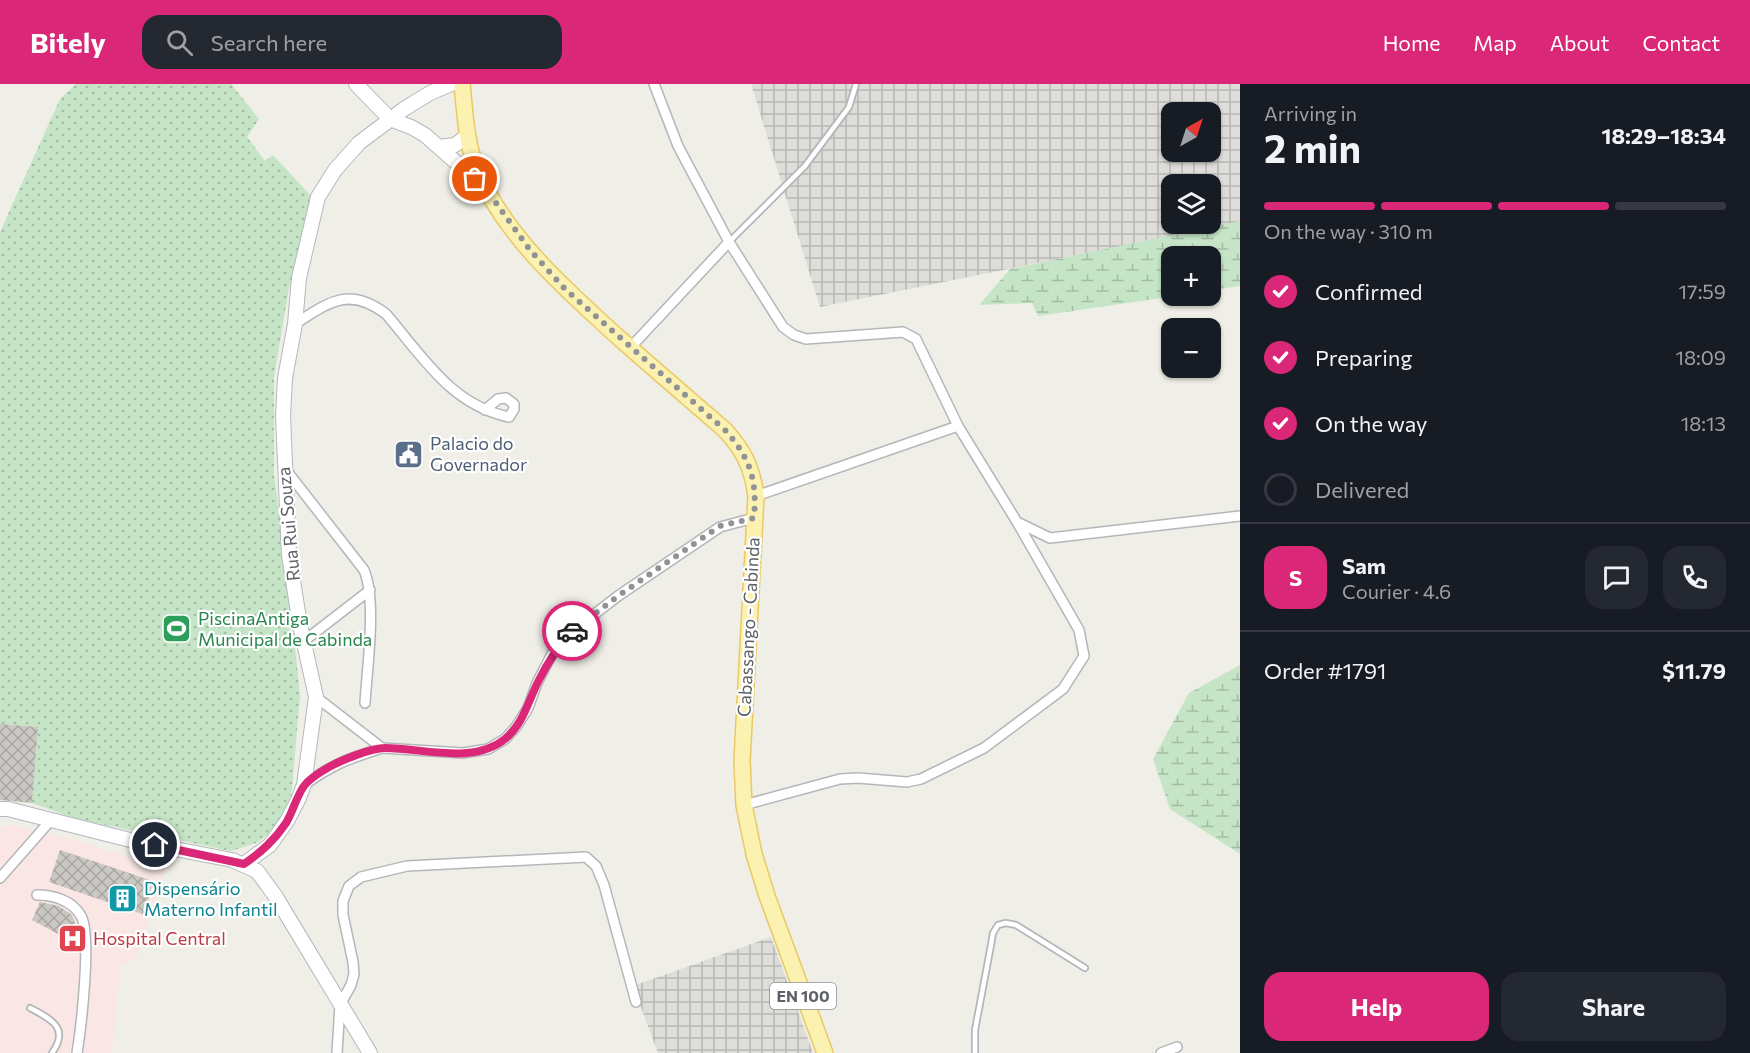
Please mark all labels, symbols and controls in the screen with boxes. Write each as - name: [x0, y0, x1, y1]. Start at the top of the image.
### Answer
- search box: [142, 15, 562, 69]
- text: Bitely: [30, 25, 106, 59]
- icon: search: [163, 26, 196, 59]
- text: Search here: [211, 29, 327, 56]
- text: Home: [1383, 30, 1440, 55]
- text: Map: [1473, 30, 1517, 55]
- text: About: [1550, 30, 1609, 55]
- text: Contact: [1642, 30, 1720, 55]
- text: Arriving in: [1264, 101, 1357, 125]
- north arrow: [1161, 102, 1221, 162]
- map controls: [1161, 102, 1221, 378]
- text: 18:29–18:34: [1601, 122, 1726, 149]
- text: 2 min: [1264, 123, 1361, 171]
- pin: [449, 153, 500, 204]
- icon: bag: [458, 162, 491, 195]
- button: layers: [1161, 174, 1221, 234]
- text: On the way · 310 m: [1264, 219, 1433, 243]
- button: +: [1161, 246, 1221, 306]
- icon: check: [1264, 275, 1297, 308]
- text: Confirmed: [1315, 278, 1422, 305]
- text: 17:59: [1679, 279, 1726, 303]
- button: −: [1161, 318, 1221, 378]
- icon: check: [1264, 341, 1297, 374]
- text: Preparing: [1315, 344, 1412, 371]
- text: 18:09: [1675, 345, 1726, 369]
- icon: check: [1264, 407, 1297, 440]
- text: On the way: [1315, 410, 1427, 437]
- text: 18:13: [1681, 411, 1726, 435]
- place label: Palacio do Governador: [430, 432, 527, 475]
- public building icon: Palacio do Governador: [393, 438, 425, 470]
- street label: Rua Rui Souza: [272, 466, 304, 582]
- text: Delivered: [1315, 476, 1409, 503]
- street label: Cabassango - Cabinda: [732, 537, 764, 717]
- button: chat: [1585, 546, 1648, 609]
- button: phone: [1663, 546, 1726, 609]
- text: Sam: [1342, 552, 1386, 579]
- text: S: [1289, 564, 1302, 591]
- text: Courier · 4.6: [1342, 579, 1451, 603]
- courier: [542, 601, 602, 661]
- place label: PiscinaAntiga Municipal de Cabinda: [198, 607, 372, 650]
- sports icon: PiscinaAntiga Municipal de Cabinda: [161, 613, 193, 645]
- icon: car: [556, 615, 589, 648]
- text: Order #1791: [1264, 657, 1386, 684]
- text: $11.79: [1662, 657, 1726, 684]
- pin: [129, 819, 180, 870]
- icon: home: [138, 828, 171, 861]
- place label: Dispensário Materno Infantil: [144, 877, 278, 920]
- building icon: Dispensário Materno Infantil: [107, 883, 139, 915]
- hospital icon: Hospital Central: [56, 923, 88, 955]
- place label: Hospital Central: [93, 927, 226, 949]
- button: Help: [1264, 972, 1489, 1041]
- button: Share: [1501, 972, 1726, 1041]
- road number: EN 100: [770, 983, 836, 1009]

